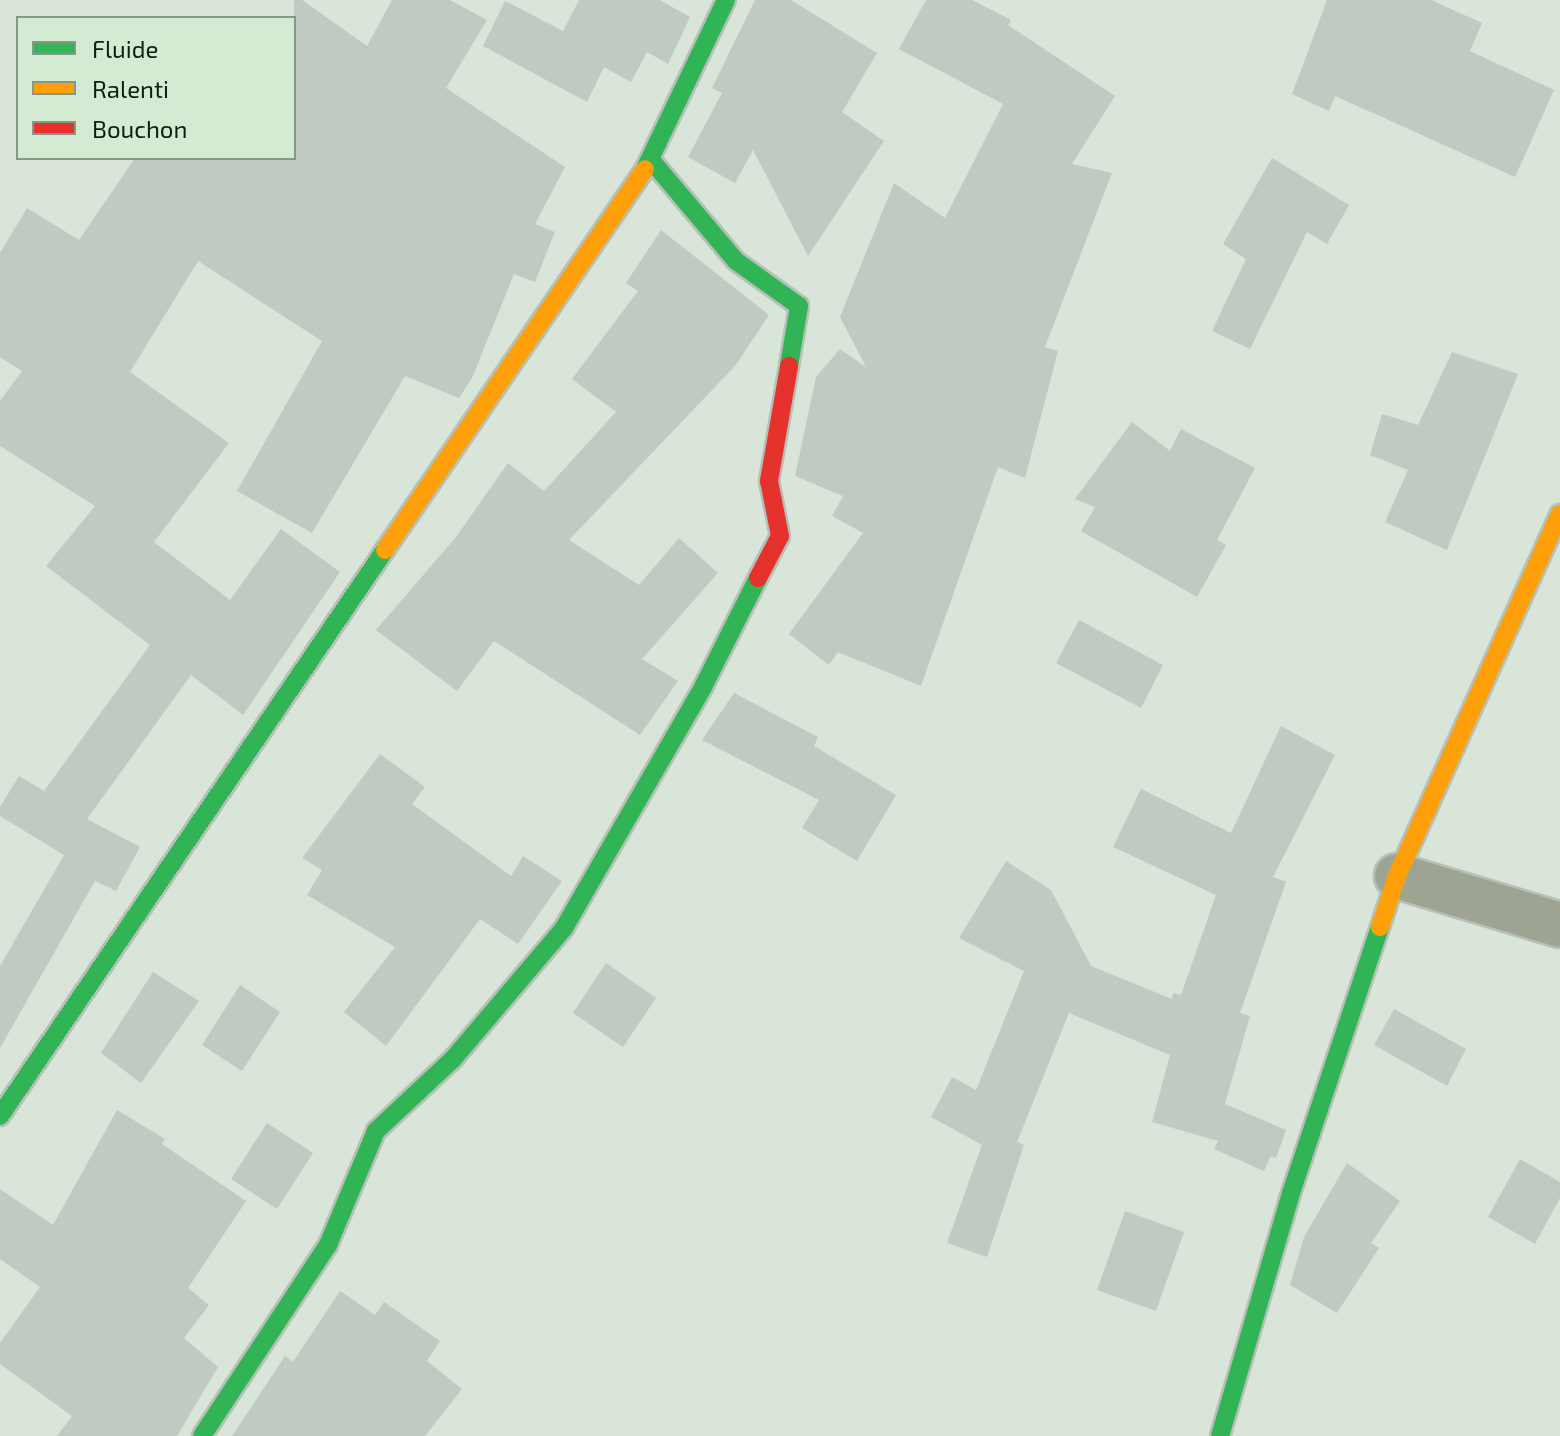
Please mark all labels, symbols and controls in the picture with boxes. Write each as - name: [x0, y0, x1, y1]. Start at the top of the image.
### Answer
- legend: [16, 16, 296, 160]
- text: Fluide: [92, 34, 158, 63]
- text: Ralenti: [92, 74, 169, 103]
- text: Bouchon: [92, 114, 187, 143]

